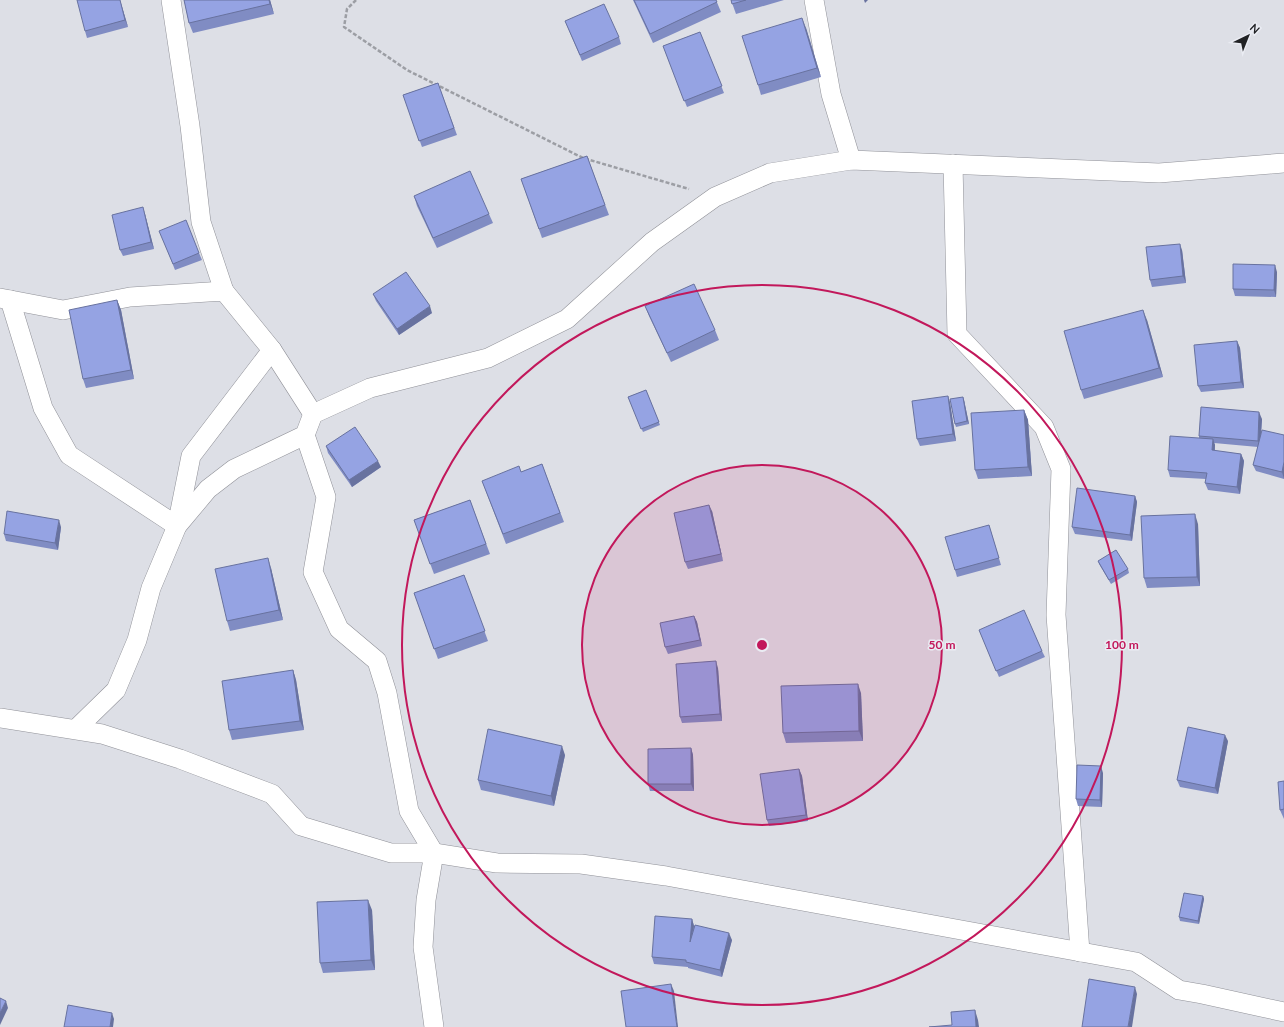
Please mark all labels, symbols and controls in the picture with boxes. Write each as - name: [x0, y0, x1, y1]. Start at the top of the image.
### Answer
- north arrow: [1228, 16, 1268, 56]
- text: N: [1248, 21, 1263, 36]
- text: 50 m: [929, 637, 955, 652]
- text: 100 m: [1105, 637, 1139, 652]
- centre of rings: [755, 638, 769, 652]

